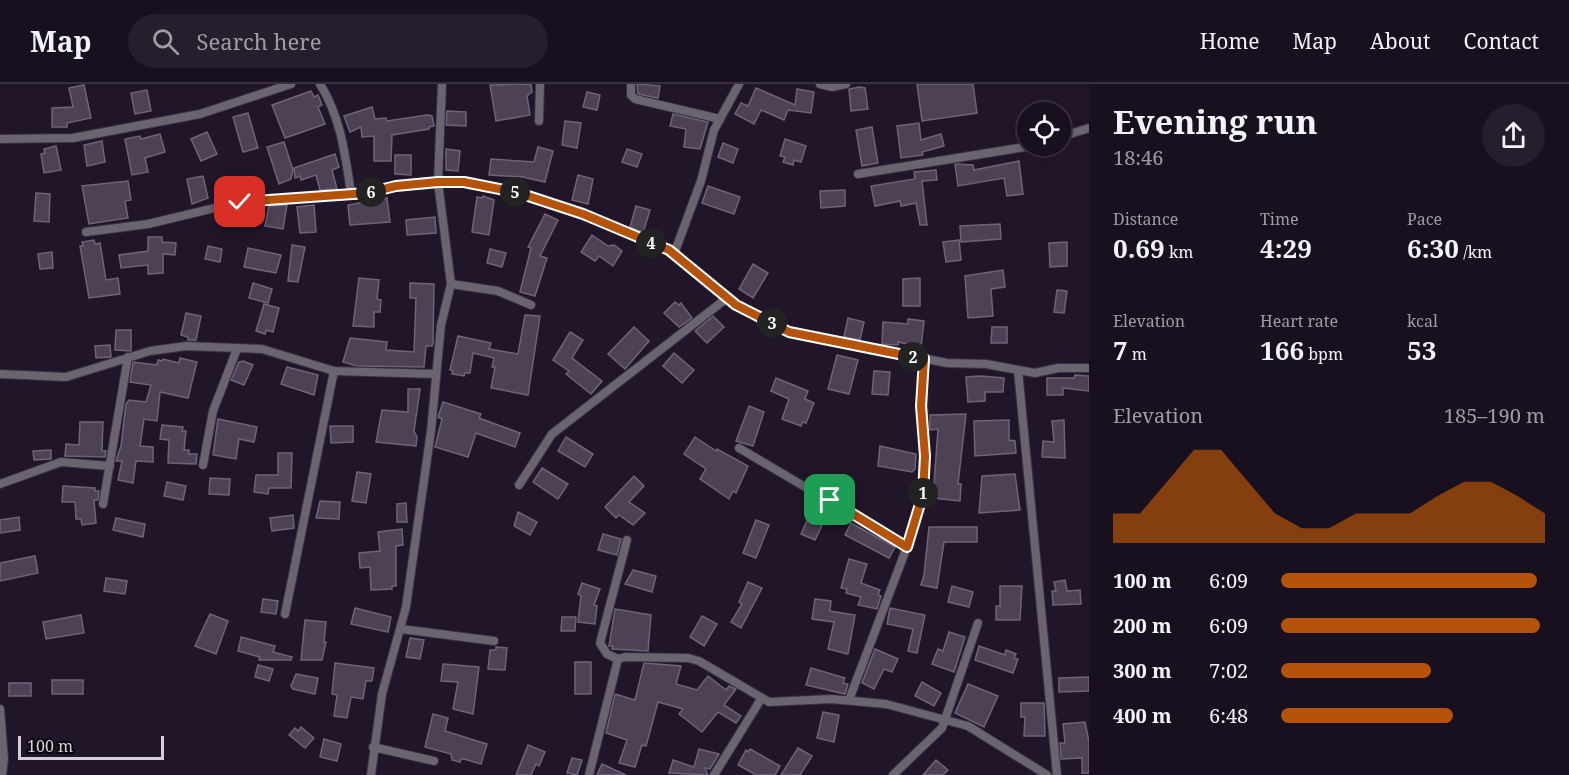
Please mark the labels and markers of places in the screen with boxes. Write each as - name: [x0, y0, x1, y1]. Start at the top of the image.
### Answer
- pin: [214, 176, 265, 227]
- pin: 6: [356, 177, 386, 207]
- pin: 5: [500, 177, 530, 207]
- pin: 4: [636, 228, 666, 258]
- pin: 3: [757, 308, 787, 338]
- pin: 2: [898, 342, 928, 372]
- pin: [804, 474, 855, 525]
- pin: 1: [908, 478, 938, 508]

